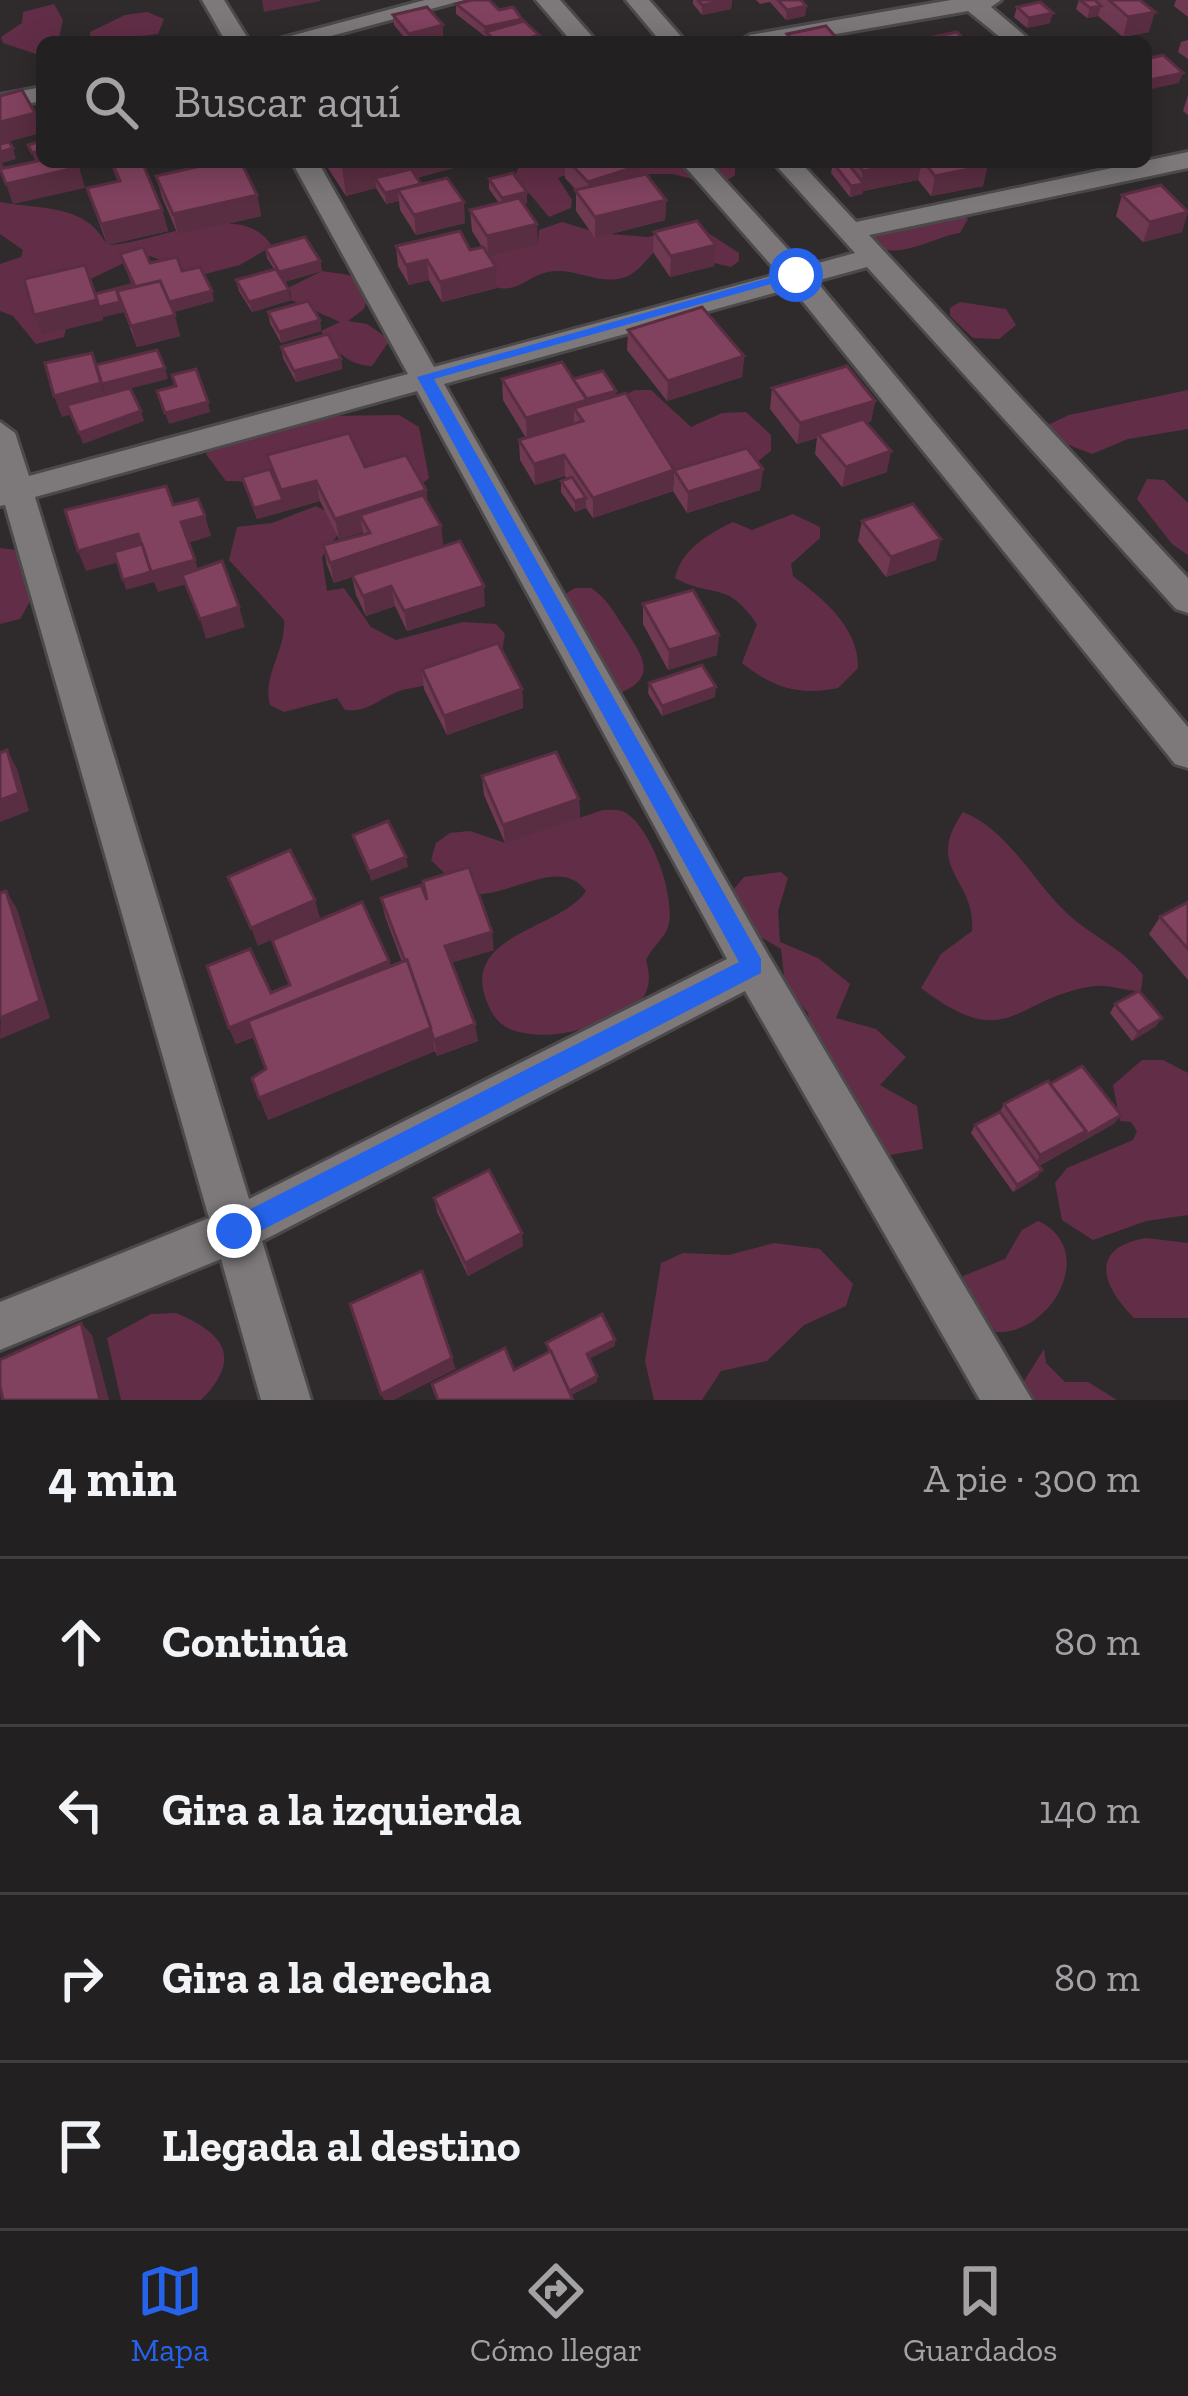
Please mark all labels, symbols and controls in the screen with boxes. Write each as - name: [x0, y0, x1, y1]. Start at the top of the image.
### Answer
- search box: [36, 36, 1152, 168]
- icon: search: [78, 69, 144, 135]
- text: Buscar aquí: [174, 75, 401, 129]
- route start: [769, 248, 823, 302]
- route end: [207, 1204, 261, 1258]
- text: 4 min: [48, 1448, 177, 1509]
- text: A pie · 300 m: [924, 1455, 1140, 1502]
- icon: ahead: [48, 1609, 114, 1675]
- text: Continúa: [162, 1615, 348, 1669]
- text: 80 m: [1054, 1618, 1140, 1665]
- icon: left: [48, 1777, 114, 1843]
- text: Gira a la izquierda: [162, 1783, 522, 1837]
- text: 140 m: [1039, 1786, 1140, 1833]
- icon: right: [48, 1945, 114, 2011]
- text: Gira a la derecha: [162, 1951, 491, 2005]
- text: 80 m: [1054, 1954, 1140, 2001]
- icon: arrive: [48, 2113, 114, 2179]
- text: Llegada al destino: [162, 2119, 520, 2173]
- tab: Mapa: [130, 2258, 209, 2369]
- tab: Cómo llegar: [470, 2258, 642, 2369]
- tab: Guardados: [903, 2258, 1058, 2369]

